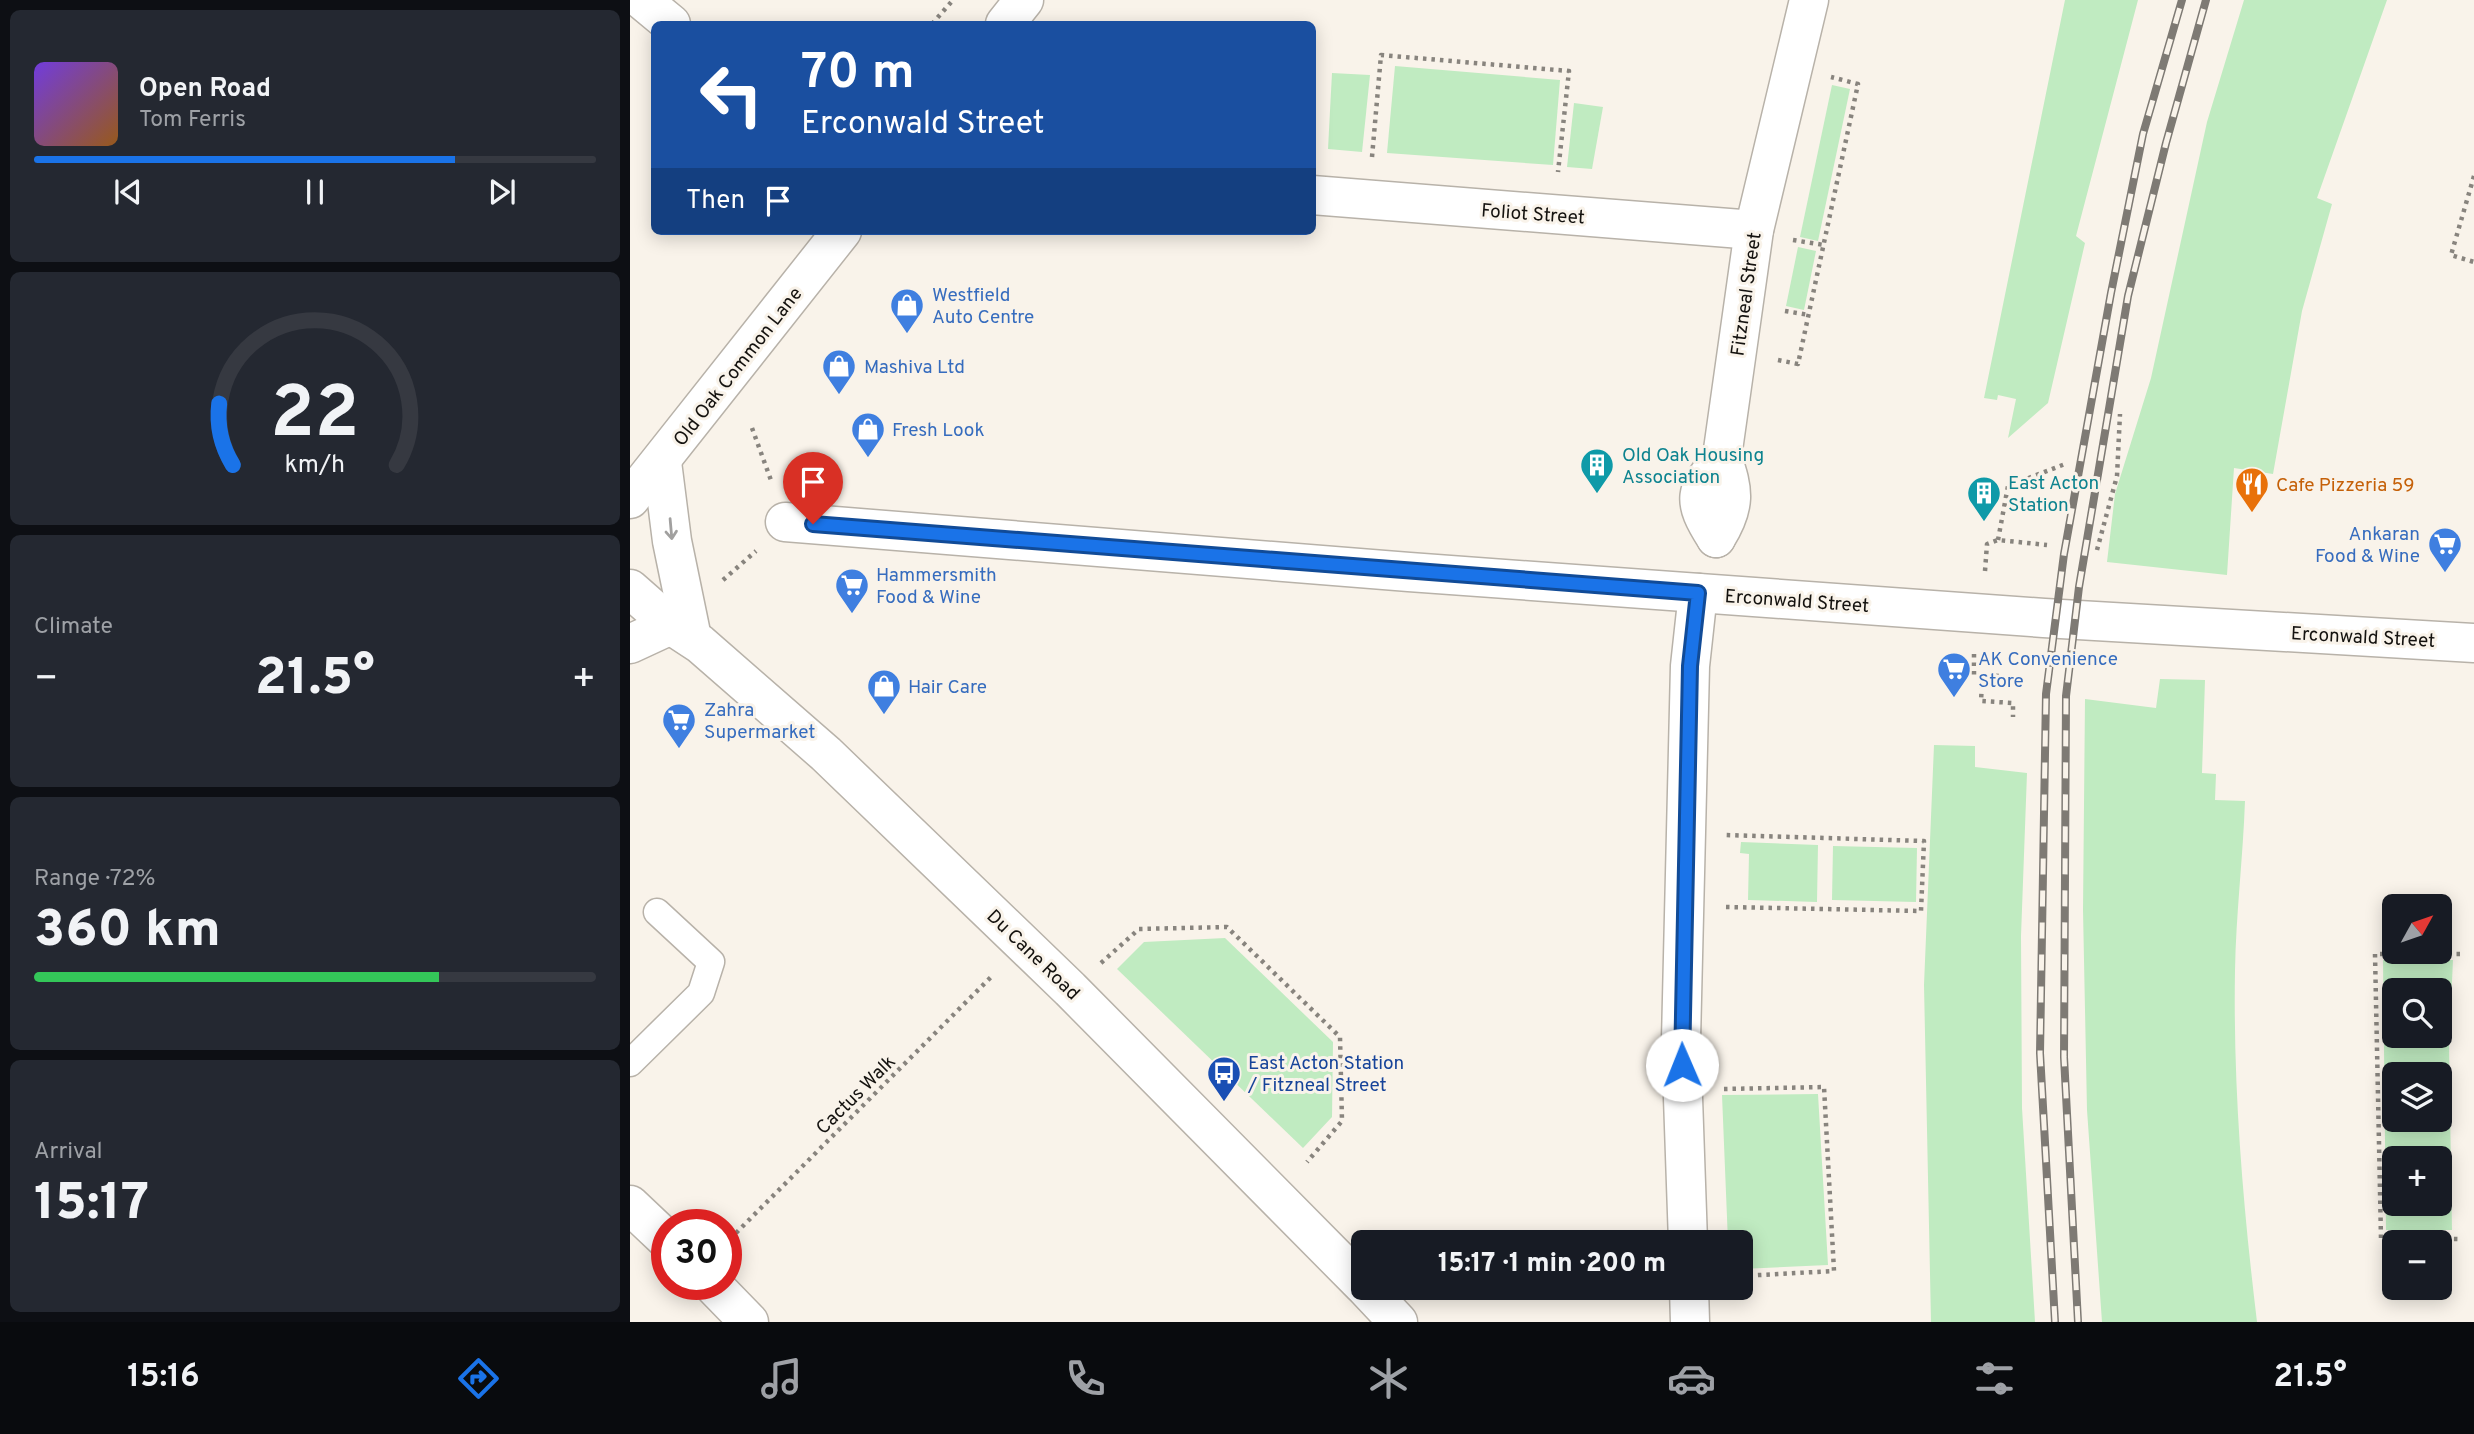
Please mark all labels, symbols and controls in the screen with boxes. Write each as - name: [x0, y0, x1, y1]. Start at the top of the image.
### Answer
- text: 70 m: [801, 44, 915, 106]
- icon: left: [686, 49, 777, 140]
- text: Open Road: [139, 73, 271, 106]
- text: Erconwald Street: [801, 105, 1045, 145]
- text: Tom Ferris: [139, 106, 246, 135]
- icon: previous: [109, 173, 147, 211]
- icon: pause: [296, 173, 334, 211]
- icon: next: [483, 173, 521, 211]
- icon: arrive: [759, 182, 797, 220]
- text: Then: [686, 185, 745, 218]
- street label: Foliot Street: [1480, 199, 1586, 231]
- street label: Fitzneal Street: [1726, 231, 1768, 358]
- street label: Old Oak Common Lane: [669, 283, 808, 452]
- place label: Westfield Auto Centre: [932, 284, 1034, 330]
- shop icon: Westfield Auto Centre: [888, 286, 926, 335]
- shop icon: Mashiva Ltd: [820, 347, 858, 396]
- place label: Mashiva Ltd: [864, 356, 965, 380]
- text: 22: [270, 371, 360, 463]
- shop icon: Fresh Look: [849, 410, 887, 459]
- place label: Fresh Look: [892, 419, 985, 443]
- place label: Old Oak Housing Association: [1622, 444, 1764, 490]
- building icon: Old Oak Housing Association: [1578, 446, 1616, 495]
- text: km/h: [285, 449, 345, 481]
- pin: [783, 452, 843, 524]
- icon: arrive: [794, 463, 832, 501]
- restaurant icon: Cafe Pizzeria 59: [2233, 465, 2271, 514]
- place label: East Acton Station: [2008, 472, 2099, 518]
- building icon: East Acton Station: [1965, 474, 2003, 523]
- place label: Cafe Pizzeria 59: [2276, 474, 2415, 498]
- one-way arrow: [665, 517, 678, 540]
- place label: Ankaran Food & Wine: [2315, 523, 2420, 569]
- supermarket icon: Ankaran Food & Wine: [2426, 525, 2464, 574]
- place label: Hammersmith Food & Wine: [876, 564, 997, 610]
- supermarket icon: Hammersmith Food & Wine: [833, 566, 871, 615]
- street label: Erconwald Street: [1724, 585, 1870, 619]
- text: Climate: [34, 613, 113, 642]
- street label: Erconwald Street: [2290, 622, 2436, 654]
- text: 21.5°: [255, 647, 375, 713]
- place label: AK Convenience Store: [1978, 648, 2118, 694]
- supermarket icon: AK Convenience Store: [1935, 650, 1973, 699]
- text: −: [34, 656, 59, 705]
- text: +: [571, 656, 596, 705]
- shop icon: Hair Care: [865, 667, 903, 716]
- place label: Hair Care: [908, 676, 987, 700]
- place label: Zahra Supermarket: [704, 699, 815, 745]
- supermarket icon: Zahra Supermarket: [660, 701, 698, 750]
- text: Range · 72%: [34, 865, 156, 894]
- north arrow: [2382, 894, 2452, 964]
- map controls: [2382, 894, 2452, 1300]
- text: 360 km: [34, 899, 221, 965]
- street label: Du Cane Road: [981, 905, 1084, 1006]
- button: search: [2382, 978, 2452, 1048]
- position arrow: [1645, 1028, 1719, 1102]
- street label: Cactus Walk: [812, 1051, 901, 1140]
- place label: East Acton Station / Fitzneal Street: [1247, 1052, 1404, 1098]
- bus stop icon: East Acton Station / Fitzneal Street: [1205, 1054, 1243, 1103]
- button: layers: [2382, 1062, 2452, 1132]
- text: Arrival: [34, 1138, 103, 1167]
- button: +: [2382, 1146, 2452, 1216]
- text: 15:17: [34, 1172, 149, 1238]
- speed limit sign: 30: [651, 1209, 742, 1300]
- button: −: [2382, 1230, 2452, 1300]
- text: 15:17 · 1 min · 200 m: [1438, 1248, 1666, 1281]
- icon: directions: [454, 1354, 503, 1403]
- icon: music: [757, 1354, 806, 1403]
- icon: phone: [1061, 1354, 1110, 1403]
- icon: climate: [1364, 1354, 1413, 1403]
- icon: car: [1667, 1354, 1716, 1403]
- icon: filters: [1970, 1354, 2019, 1403]
- text: 15:16: [127, 1358, 200, 1398]
- text: 21.5°: [2274, 1358, 2347, 1398]

